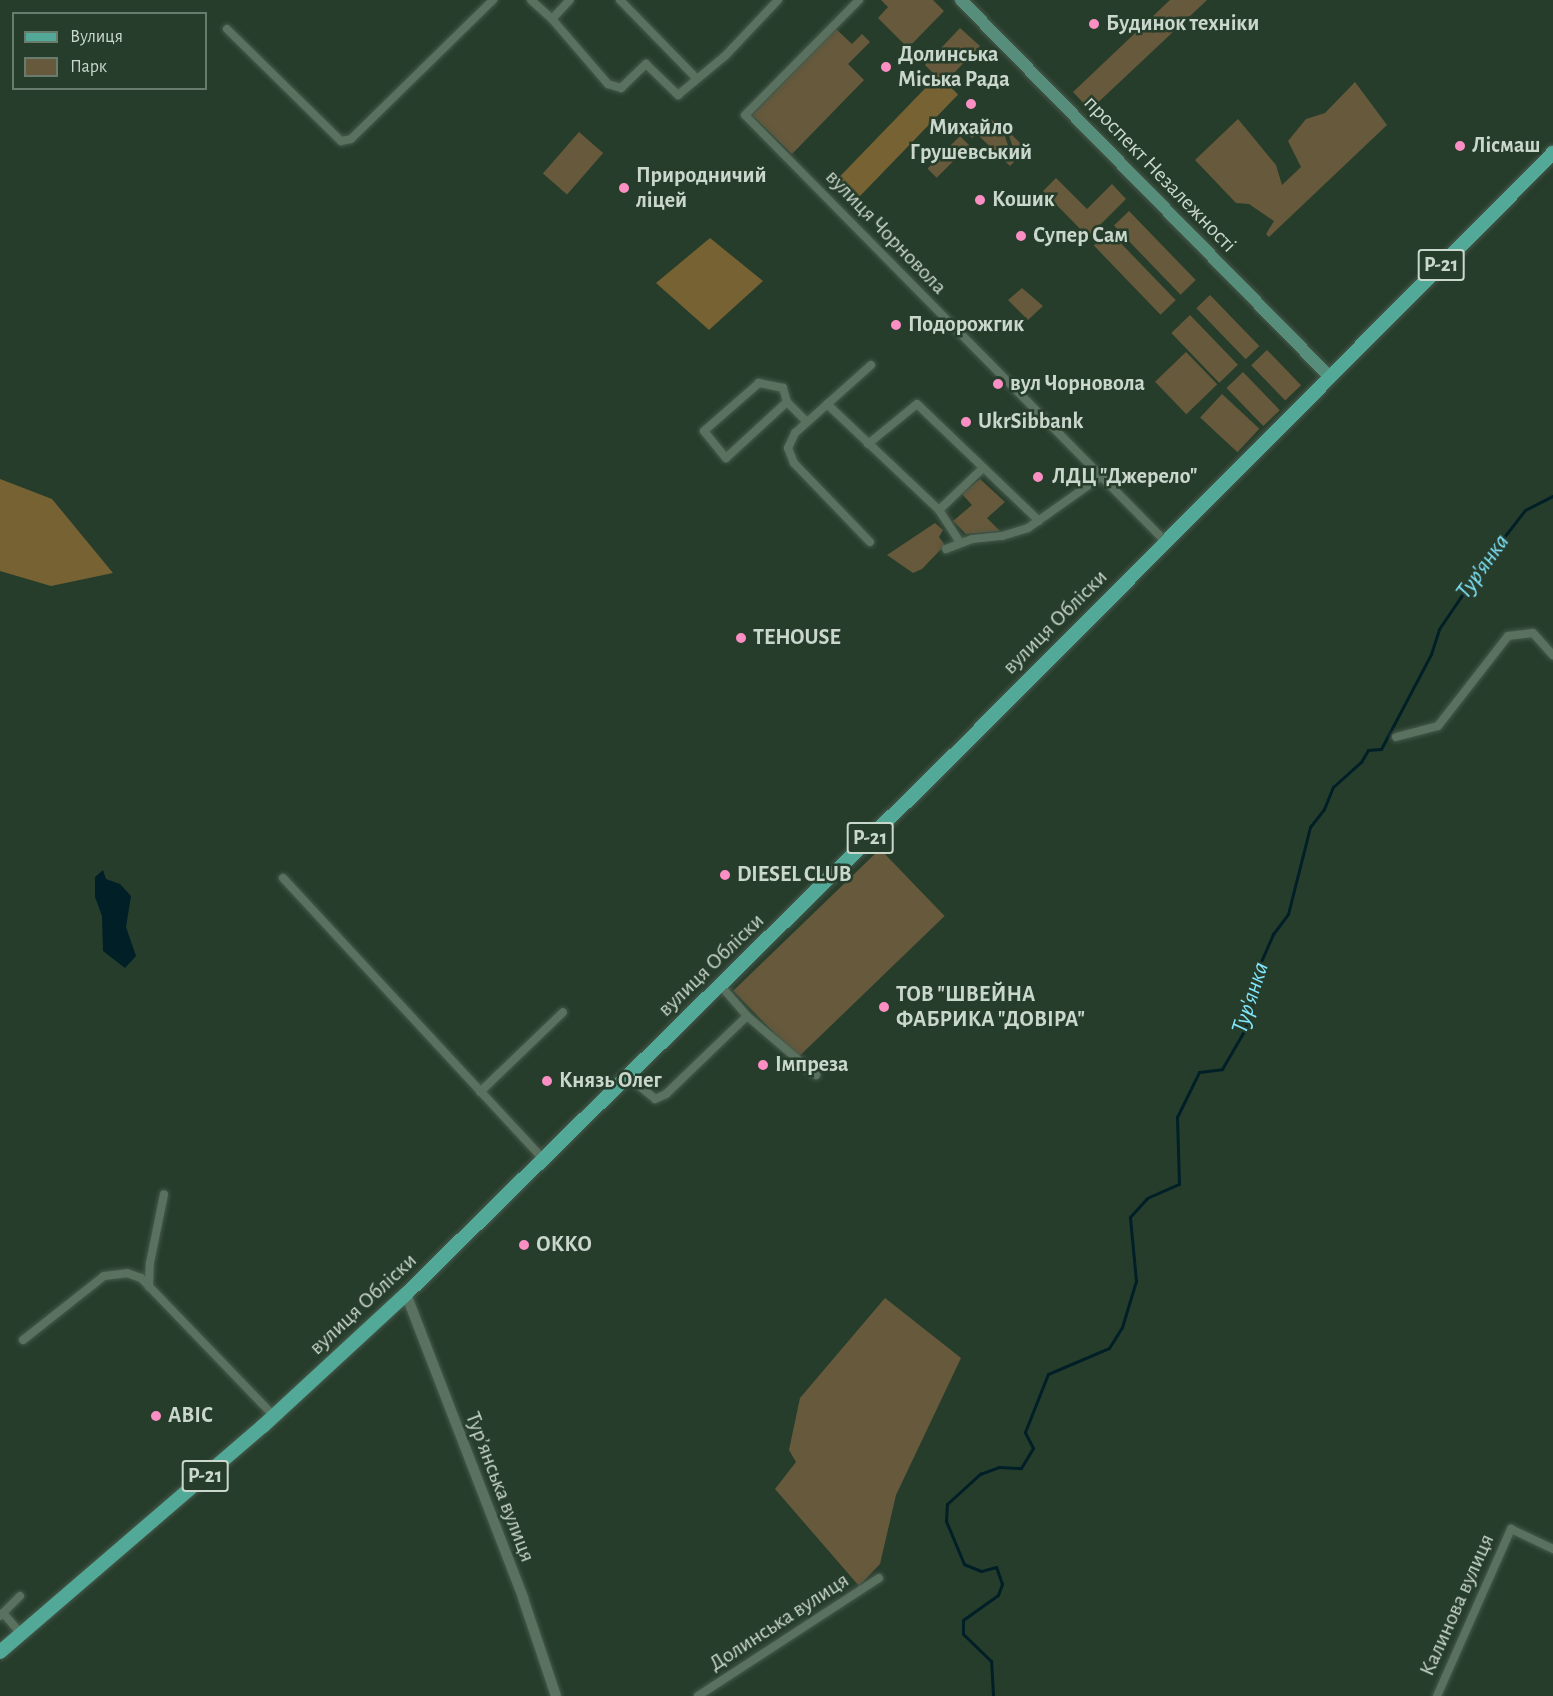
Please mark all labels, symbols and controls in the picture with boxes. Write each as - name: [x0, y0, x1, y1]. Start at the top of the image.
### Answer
- place label: Будинок техніки: [1106, 11, 1259, 37]
- legend: [12, 12, 207, 90]
- marker: Будинок техніки: [1087, 17, 1101, 31]
- text: Вулиця: [70, 28, 123, 46]
- place label: Долинська Міська Рада: [898, 41, 1010, 92]
- text: Парк: [70, 58, 107, 76]
- marker: Долинська Міська Рада: [879, 60, 893, 74]
- street label: проспект Незалежності: [1078, 90, 1242, 258]
- marker: Михайло Грушевський: [964, 97, 978, 111]
- place label: Михайло Грушевський: [910, 114, 1032, 166]
- place label: Лісмаш: [1472, 133, 1540, 159]
- marker: Лісмаш: [1453, 139, 1467, 153]
- place label: Природничий ліцей: [636, 162, 767, 214]
- street label: вулиця Чорновола: [820, 164, 952, 300]
- marker: Природничий ліцей: [617, 181, 631, 195]
- place label: Кошик: [992, 187, 1055, 213]
- marker: Кошик: [973, 193, 987, 207]
- place label: Супер Сам: [1033, 223, 1128, 249]
- marker: Супер Сам: [1014, 229, 1028, 243]
- road number: Р-21: [1417, 247, 1465, 283]
- place label: Подорожгик: [908, 312, 1024, 338]
- marker: Подорожгик: [889, 318, 903, 332]
- place label: вул Чорновола: [1010, 371, 1145, 397]
- marker: вул Чорновола: [991, 377, 1005, 391]
- place label: UkrSibbank: [978, 409, 1083, 435]
- marker: UkrSibbank: [959, 415, 973, 429]
- place label: ЛДЦ "Джерело": [1052, 464, 1198, 490]
- marker: ЛДЦ "Джерело": [1029, 468, 1047, 486]
- water label: Тур'янка: [1450, 529, 1516, 605]
- street label: вулиця Обліски: [997, 564, 1113, 680]
- place label: TEHOUSE: [753, 625, 841, 651]
- marker: TEHOUSE: [734, 631, 748, 645]
- road number: Р-21: [846, 820, 894, 856]
- place label: DIESEL CLUB: [737, 862, 851, 888]
- marker: DIESEL CLUB: [718, 868, 732, 882]
- street label: вулиця Обліски: [652, 908, 770, 1022]
- water label: Тур'янка: [1226, 959, 1276, 1037]
- place label: ТОВ "ШВЕЙНА ФАБРИКА "ДОВІРА": [896, 981, 1085, 1032]
- marker: ТОВ "ШВЕЙНА ФАБРИКА "ДОВІРА": [877, 1000, 891, 1014]
- place label: Імпреза: [775, 1052, 848, 1078]
- marker: Імпреза: [756, 1058, 770, 1072]
- place label: Князь Олег: [559, 1068, 662, 1094]
- marker: Князь Олег: [540, 1074, 554, 1088]
- place label: ОККО: [536, 1232, 592, 1258]
- marker: ОККО: [517, 1238, 531, 1252]
- street label: вулиця Обліски: [304, 1247, 422, 1361]
- place label: АВІС: [168, 1403, 213, 1429]
- street label: Турʼянська вулиця: [459, 1408, 541, 1566]
- marker: АВІС: [149, 1409, 163, 1423]
- road number: Р-21: [181, 1458, 229, 1494]
- street label: Калинова вулиця: [1414, 1530, 1500, 1680]
- street label: Долинська вулиця: [704, 1567, 854, 1677]

